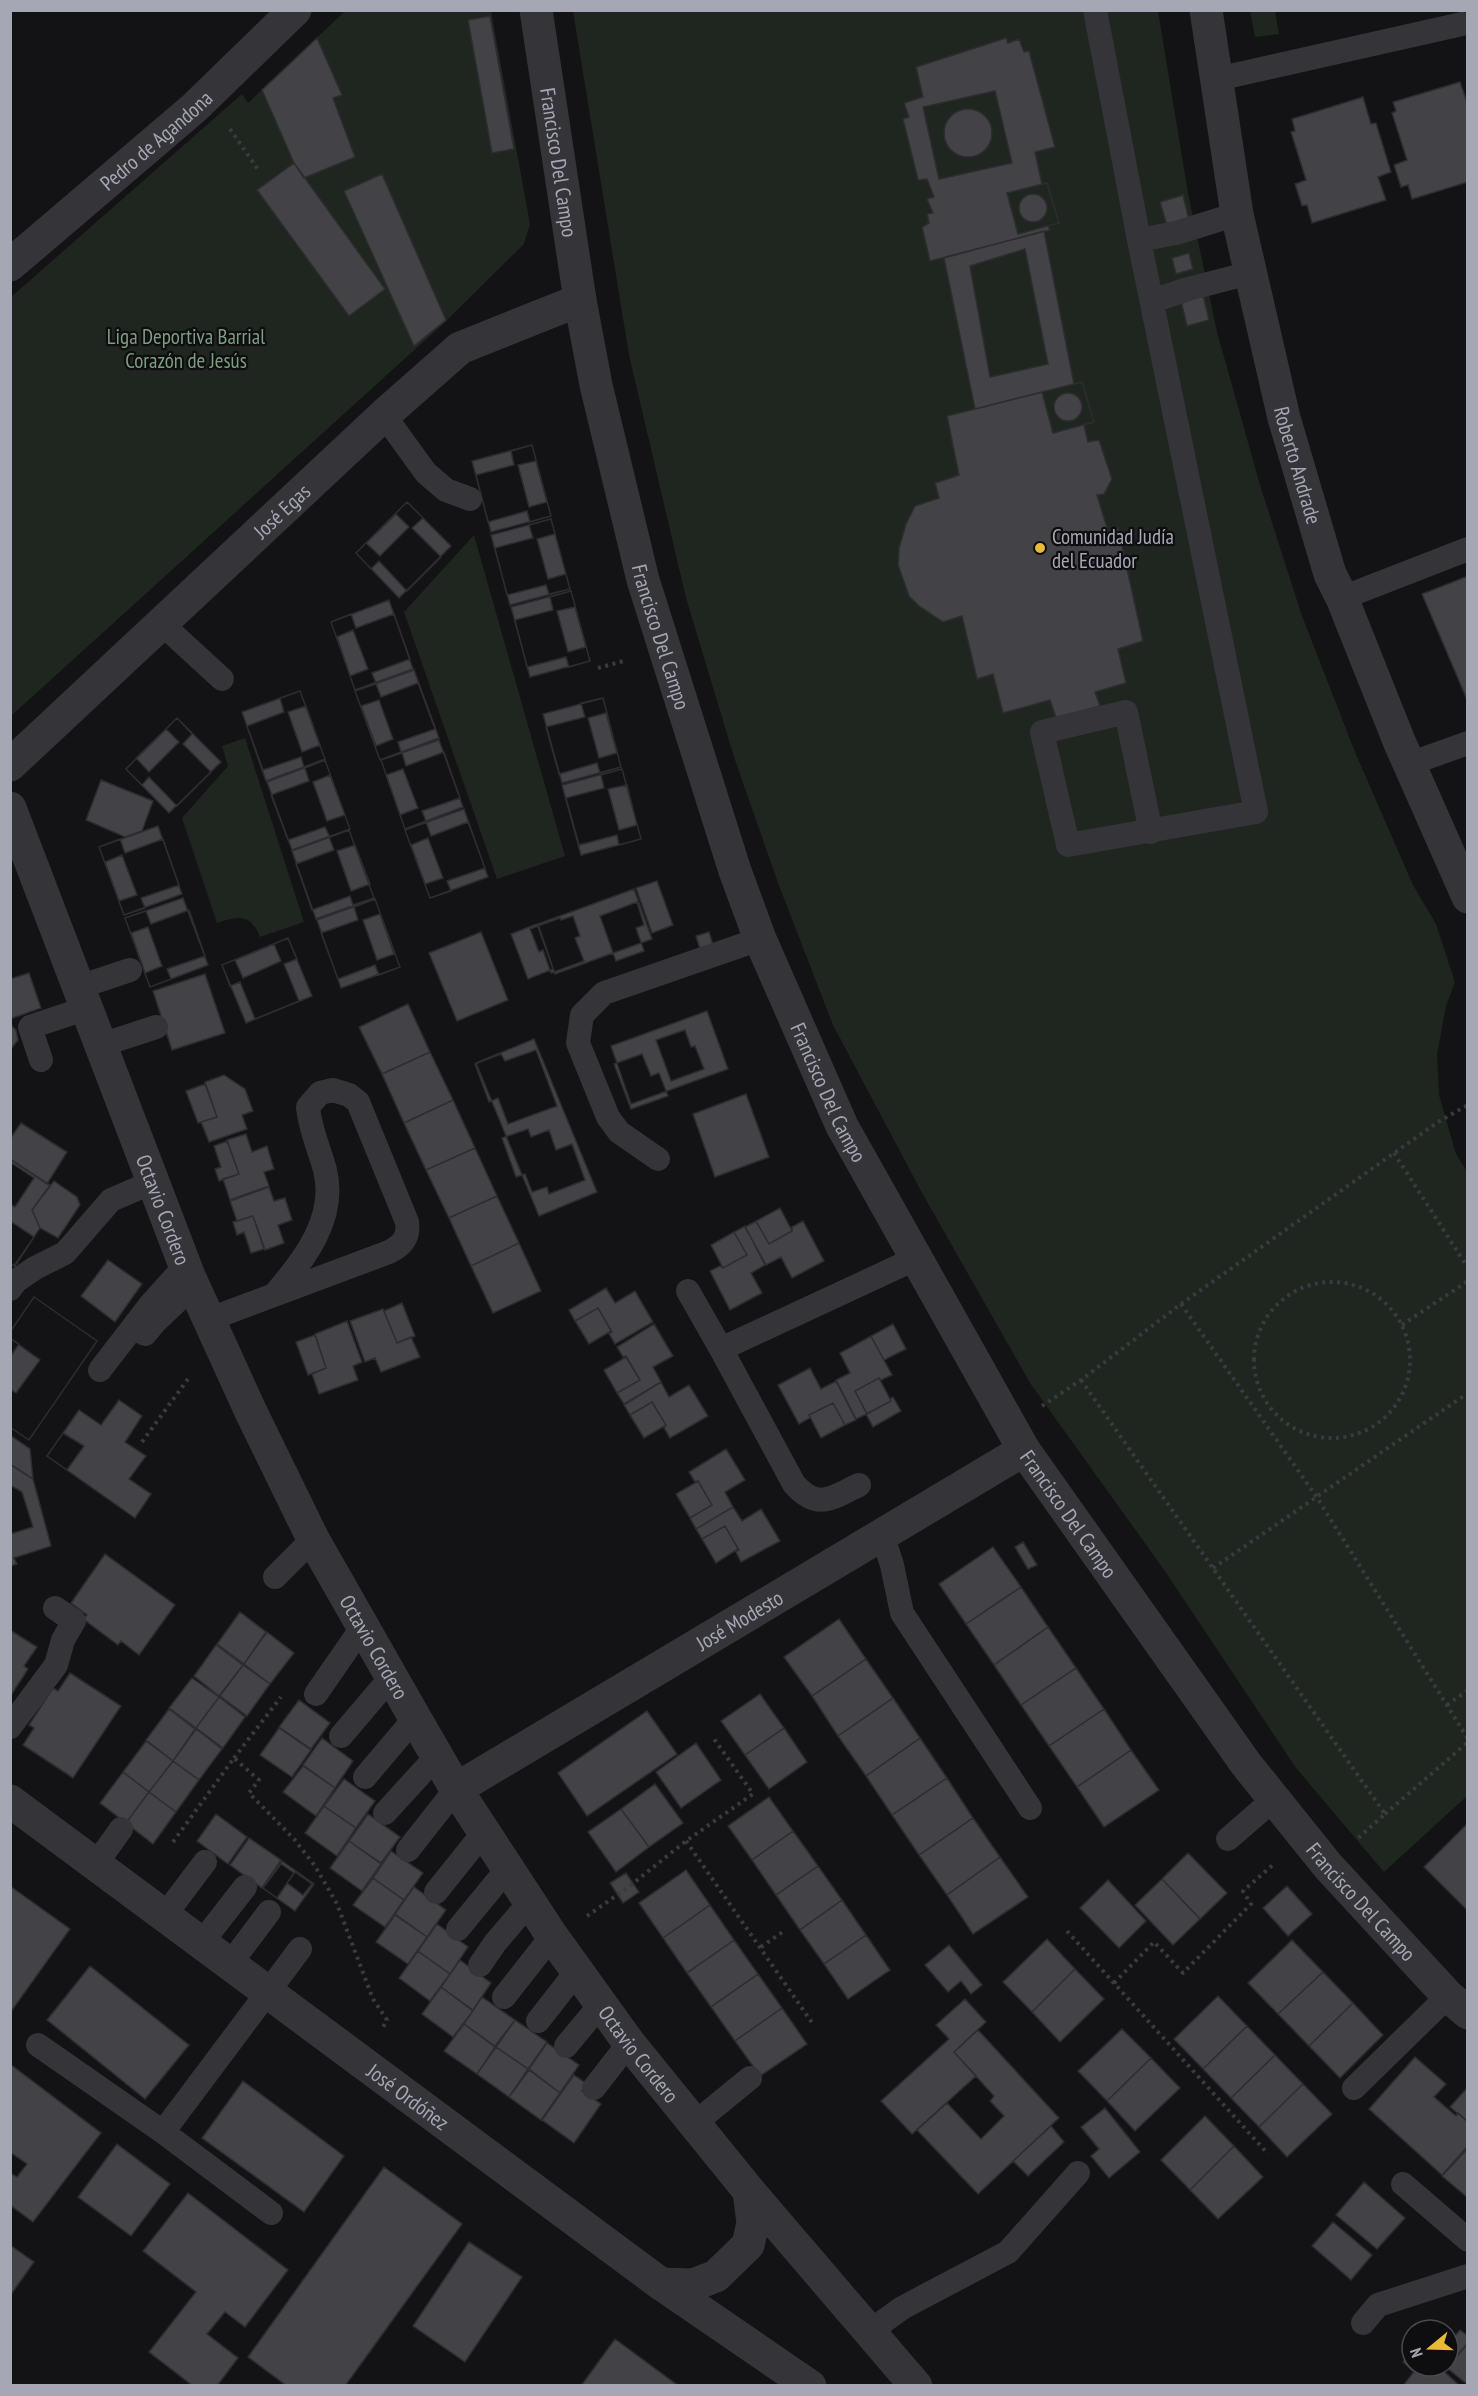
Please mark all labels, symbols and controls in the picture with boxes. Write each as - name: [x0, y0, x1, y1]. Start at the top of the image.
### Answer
- street label: Pedro de Agandona: [94, 84, 218, 196]
- street label: Francisco Del Campo: [534, 86, 584, 239]
- park label: Liga Deportiva Barrial Corazón de Jesús: [107, 323, 265, 374]
- street label: Roberto Andrade: [1268, 404, 1328, 527]
- street label: José Egas: [247, 478, 316, 545]
- place label: Comunidad Judía del Ecuador: [1052, 523, 1174, 574]
- marker: Comunidad Judía del Ecuador: [1033, 541, 1047, 555]
- street label: Francisco Del Campo: [626, 562, 697, 713]
- street label: Francisco Del Campo: [785, 1018, 873, 1167]
- street label: Octavio Cordero: [130, 1151, 197, 1269]
- street label: Francisco Del Campo: [1015, 1445, 1124, 1583]
- street label: José Modesto: [690, 1584, 788, 1657]
- street label: Octavio Cordero: [334, 1590, 415, 1704]
- street label: Francisco Del Campo: [1301, 1837, 1422, 1966]
- street label: Octavio Cordero: [593, 2000, 685, 2108]
- street label: José Ordóñez: [361, 2057, 455, 2136]
- north arrow: [1400, 2318, 1460, 2378]
- text: N: [1405, 2346, 1427, 2360]

